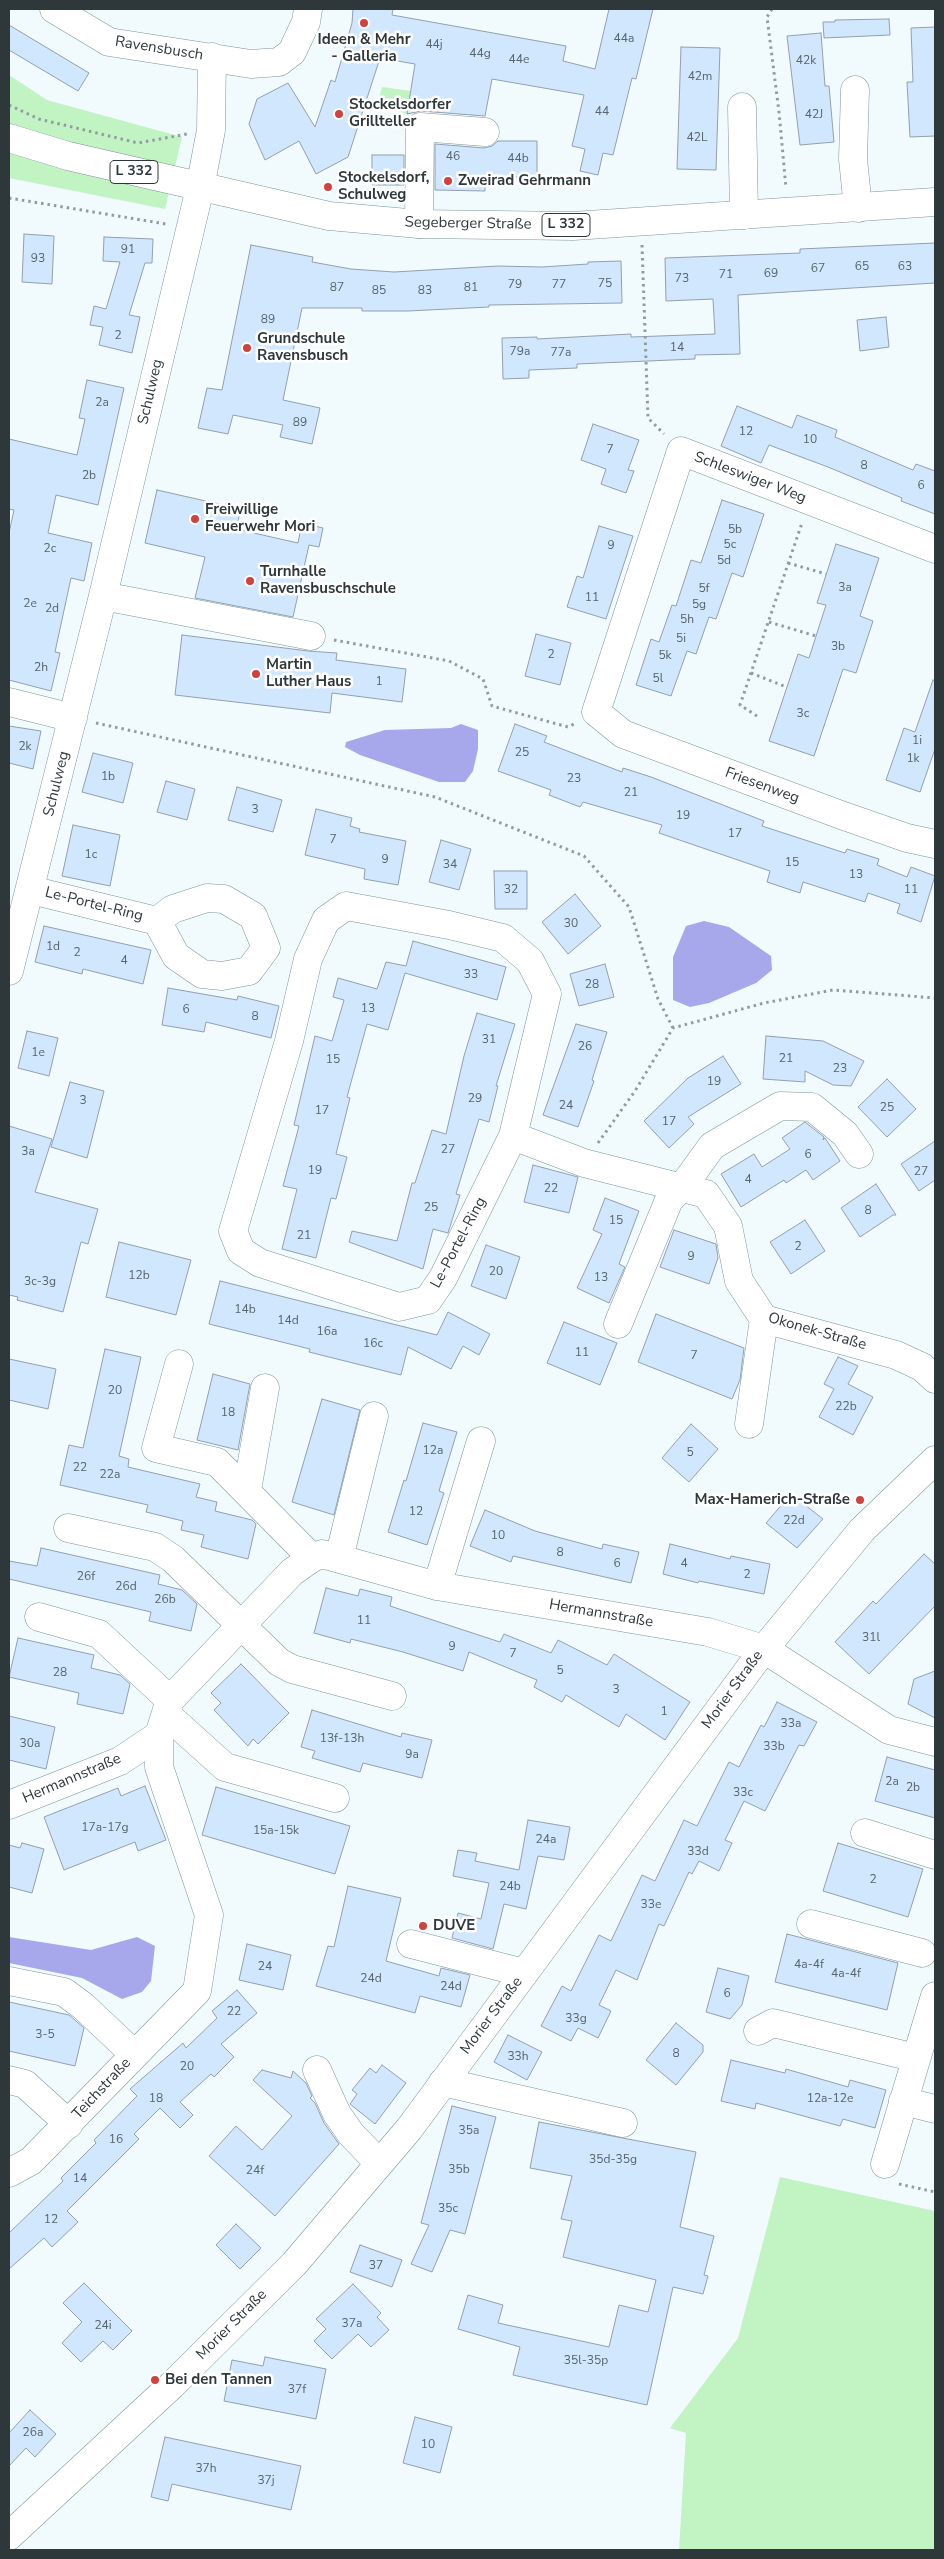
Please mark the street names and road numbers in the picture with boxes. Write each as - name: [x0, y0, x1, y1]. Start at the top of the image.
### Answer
- street label: Ravensbusch: [114, 33, 204, 65]
- road number: L 332: [110, 160, 158, 183]
- street label: Segeberger Straße: [404, 214, 532, 234]
- road number: L 332: [542, 214, 590, 236]
- street label: Schulweg: [135, 358, 167, 426]
- street label: Schleswiger Weg: [691, 448, 809, 508]
- street label: Schulweg: [40, 749, 74, 819]
- street label: Friesenweg: [722, 764, 802, 808]
- street label: Le-Portel-Ring: [43, 884, 145, 926]
- street label: Le-Portel-Ring: [427, 1194, 491, 1292]
- street label: Okonek-Straße: [766, 1309, 868, 1355]
- street label: Hermannstraße: [548, 1596, 654, 1632]
- street label: Morier Straße: [699, 1647, 767, 1733]
- street label: Hermannstraße: [20, 1750, 124, 1808]
- street label: Morier Straße: [457, 1974, 527, 2058]
- street label: Teichstraße: [69, 2054, 135, 2124]
- street label: Morier Straße: [193, 2286, 271, 2364]

